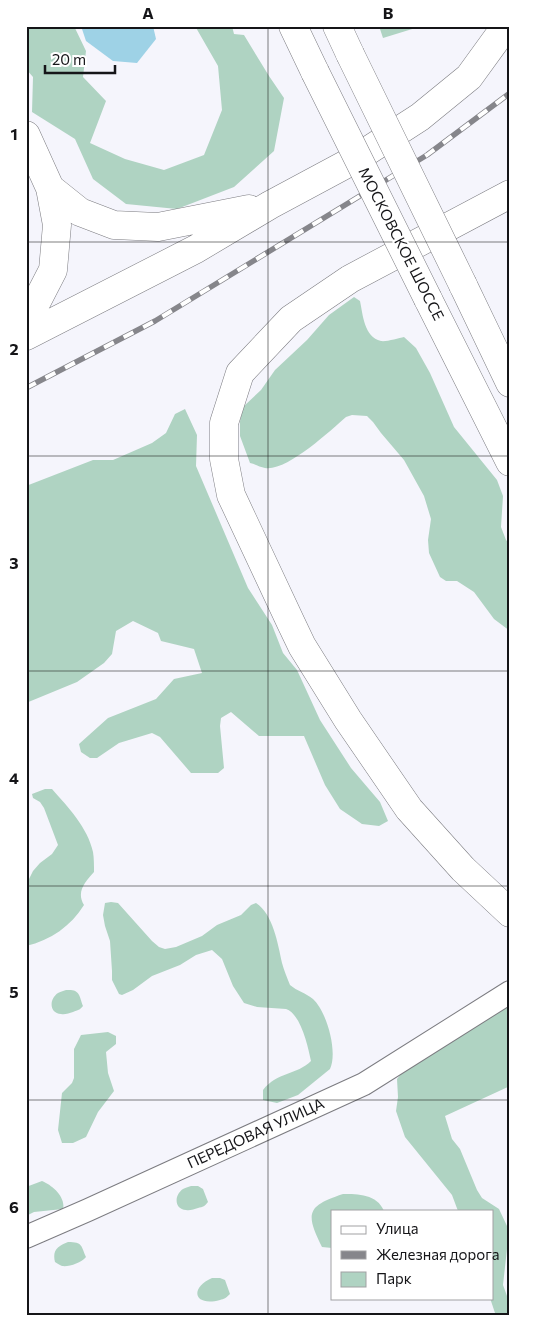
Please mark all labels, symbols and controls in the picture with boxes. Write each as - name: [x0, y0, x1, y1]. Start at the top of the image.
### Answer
- text: A: [142, 3, 154, 22]
- text: B: [383, 3, 394, 22]
- scale bar: [45, 42, 115, 74]
- text: 20 m: [52, 50, 86, 68]
- text: 1: [10, 124, 18, 143]
- street label: МОСКОВСКОЕ ШОССЕ: [355, 164, 448, 323]
- text: 2: [9, 339, 19, 358]
- text: 3: [9, 553, 19, 572]
- text: 4: [9, 768, 19, 787]
- text: 5: [9, 982, 19, 1001]
- street label: ПЕРЕДОВАЯ УЛИЦА: [184, 1093, 327, 1172]
- text: 6: [9, 1197, 19, 1216]
- legend: [331, 1210, 494, 1300]
- text: Улица: [376, 1219, 418, 1237]
- text: Железная дорога: [376, 1245, 500, 1263]
- text: Парк: [376, 1269, 412, 1287]

